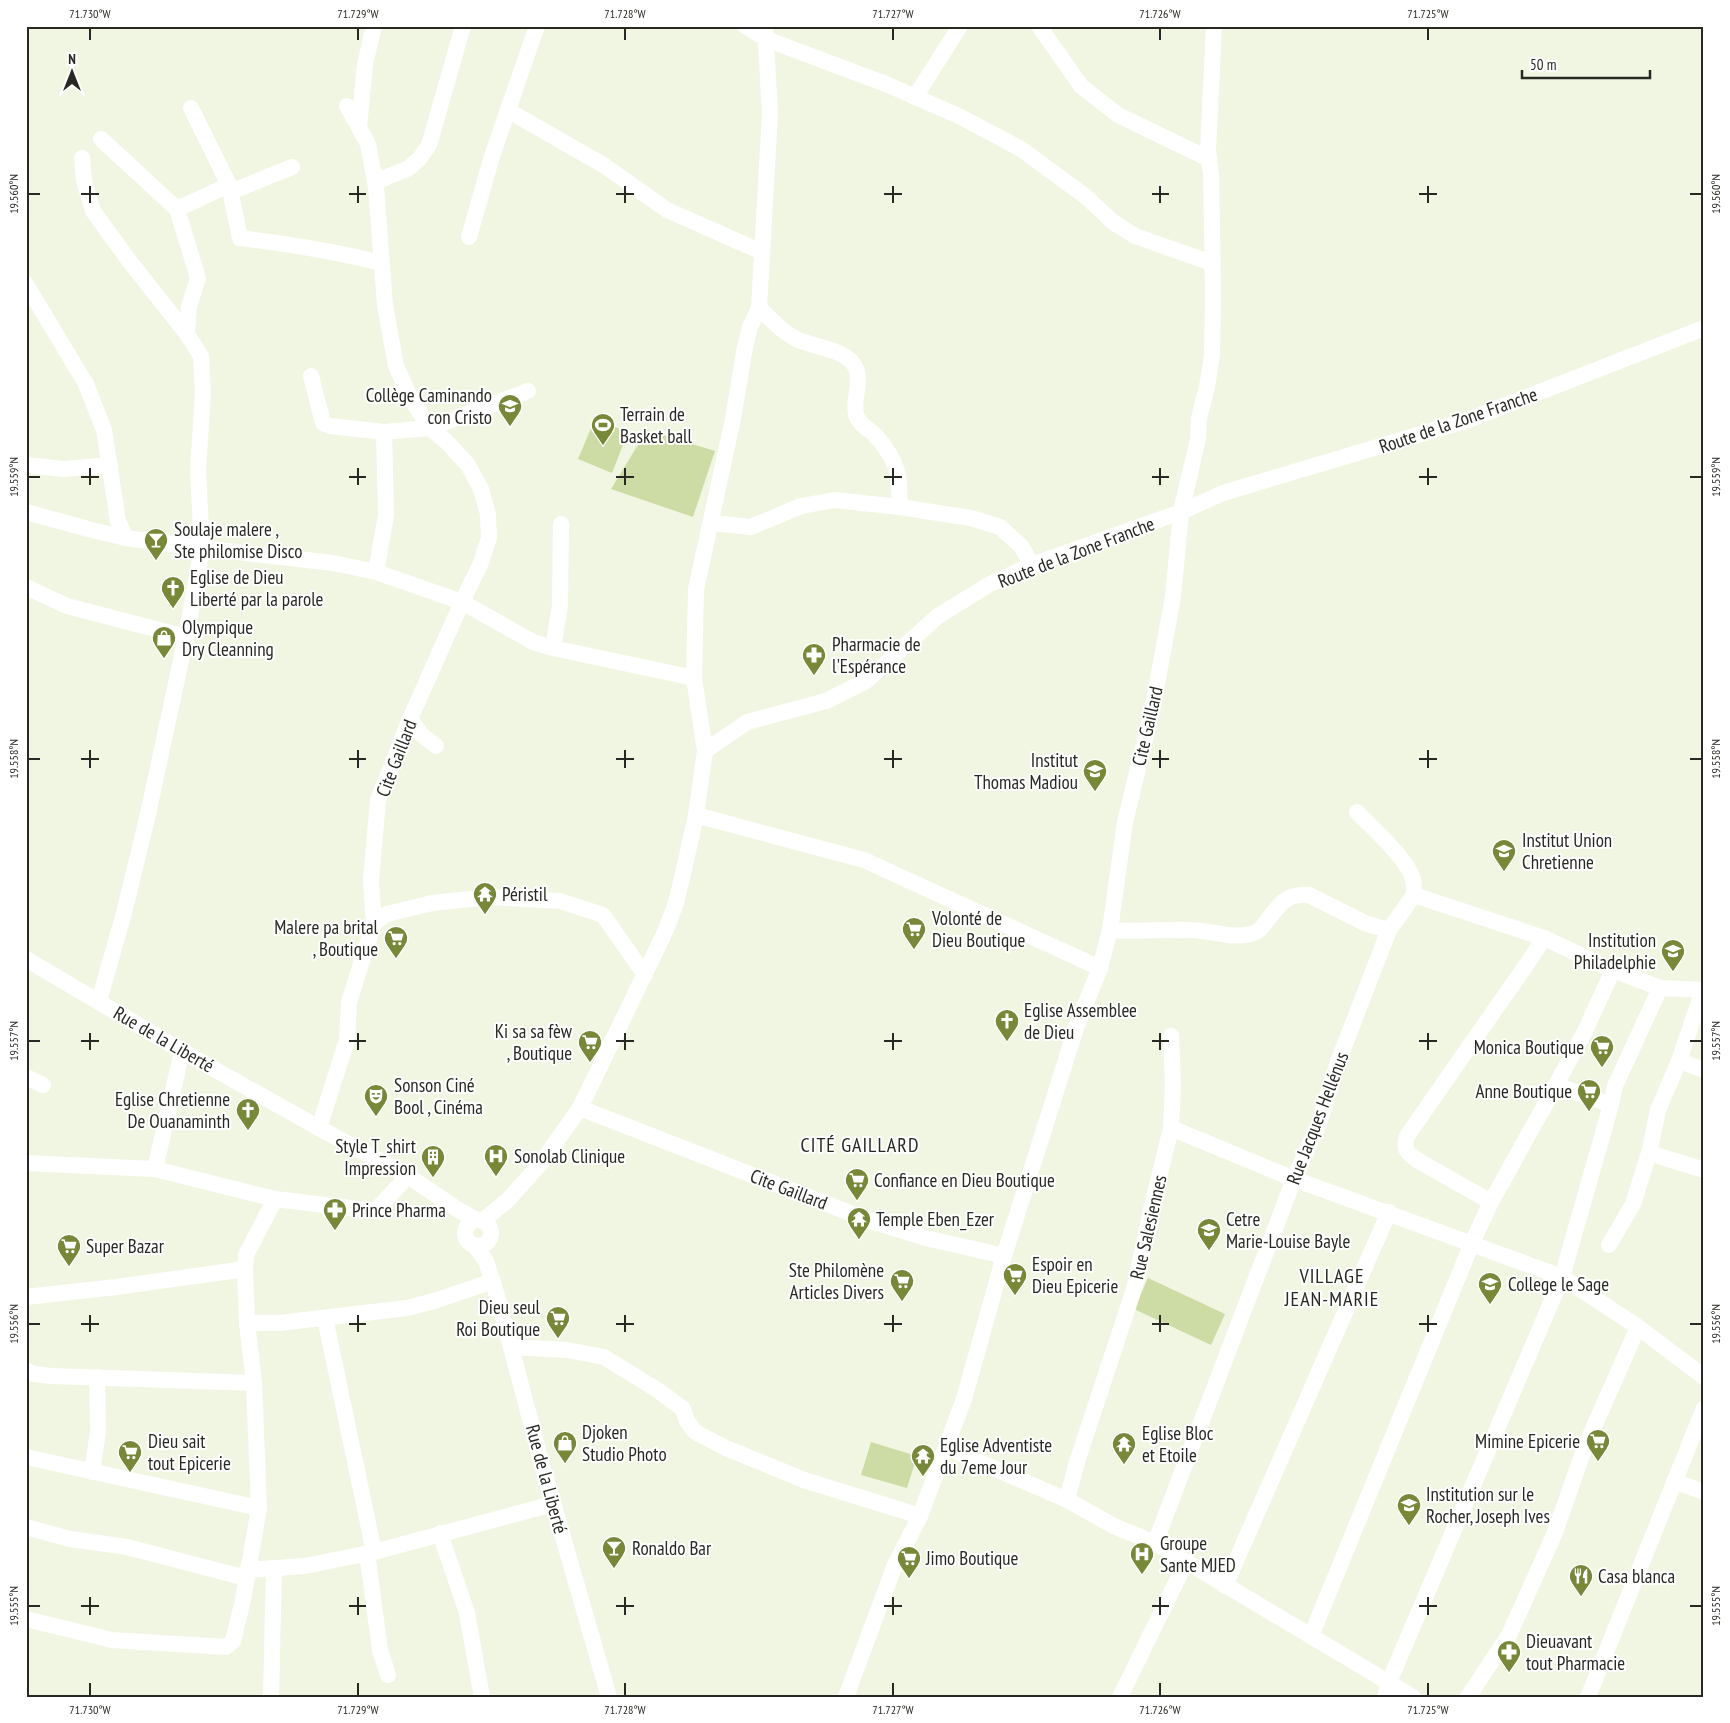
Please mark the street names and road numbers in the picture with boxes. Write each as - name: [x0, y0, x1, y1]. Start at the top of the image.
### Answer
- street label: Route de la Zone Franche: [1376, 382, 1540, 458]
- street label: Route de la Zone Franche: [994, 511, 1158, 593]
- street label: Cite Gaillard: [1126, 684, 1168, 768]
- street label: Cite Gaillard: [370, 716, 422, 800]
- street label: Rue de la Liberté: [109, 1001, 219, 1077]
- street label: Rue Jacques Hellénus: [1281, 1048, 1353, 1188]
- street label: Cite Gaillard: [747, 1163, 831, 1215]
- street label: Rue Salesiennes: [1124, 1172, 1172, 1282]
- street label: Rue de la Liberté: [521, 1422, 573, 1536]

